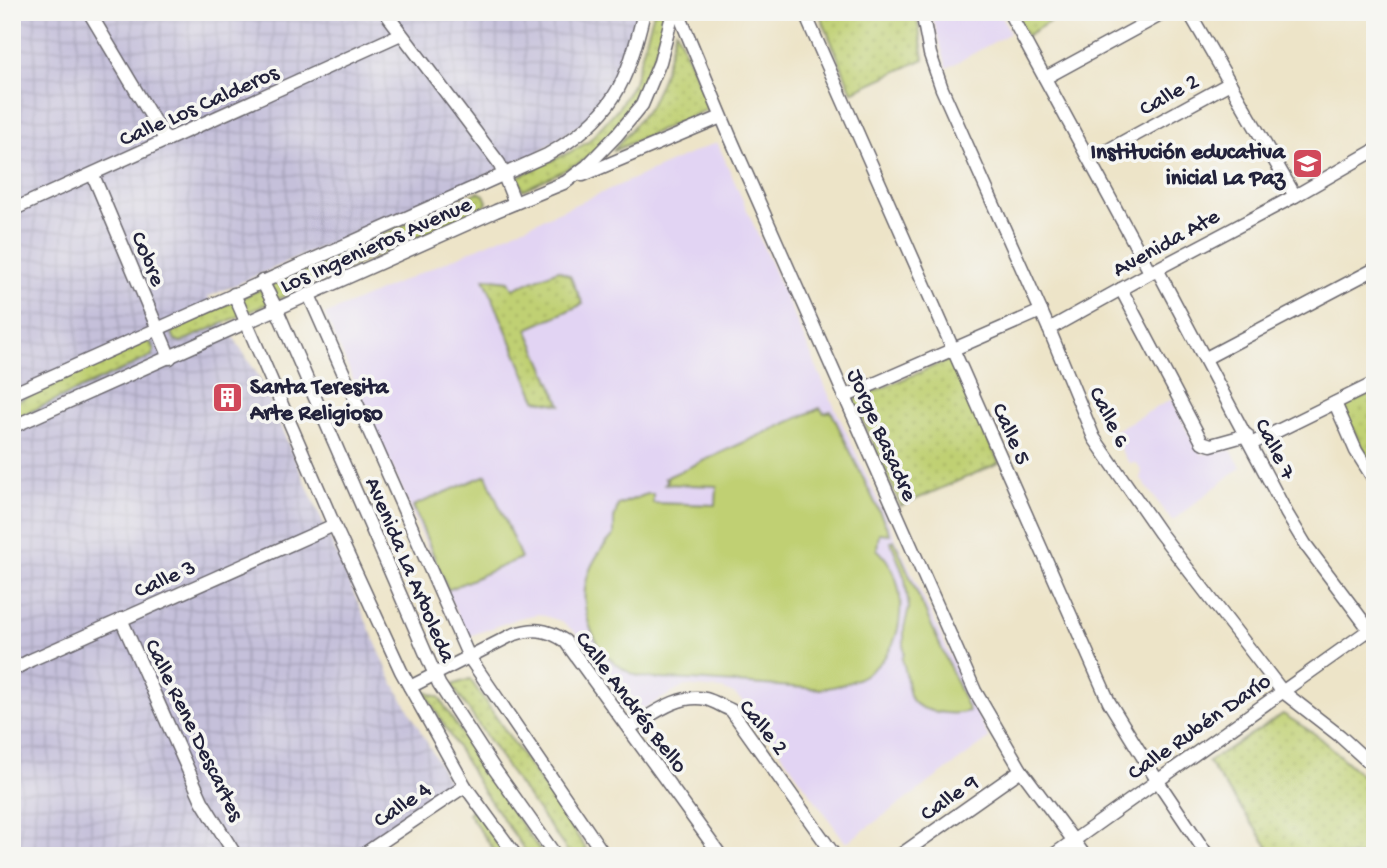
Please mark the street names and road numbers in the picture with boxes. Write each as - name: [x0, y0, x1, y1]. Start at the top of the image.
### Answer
- street label: Calle Los Calderos: [116, 60, 284, 154]
- street label: Calle 2: [1135, 69, 1204, 123]
- street label: Los Ingenieros Avenue: [277, 191, 477, 301]
- street label: Avenida Ate: [1109, 203, 1226, 284]
- street label: Cobre: [123, 228, 171, 292]
- street label: Jorge Basadre: [840, 365, 922, 507]
- street label: Calle 6: [1081, 383, 1135, 453]
- street label: Calle 5: [984, 399, 1035, 470]
- street label: Calle 7: [1247, 415, 1301, 485]
- street label: Avenida La Arboleda: [358, 474, 461, 668]
- street label: Calle 3: [130, 555, 200, 606]
- street label: Calle Andrés Bello: [568, 627, 692, 779]
- street label: Calle Rene Descartes: [137, 635, 249, 826]
- street label: Calle Rubén Darío: [1123, 668, 1277, 787]
- street label: Calle 2: [732, 695, 793, 762]
- street label: Calle 9: [916, 769, 984, 828]
- street label: Calle 4: [369, 777, 437, 835]

